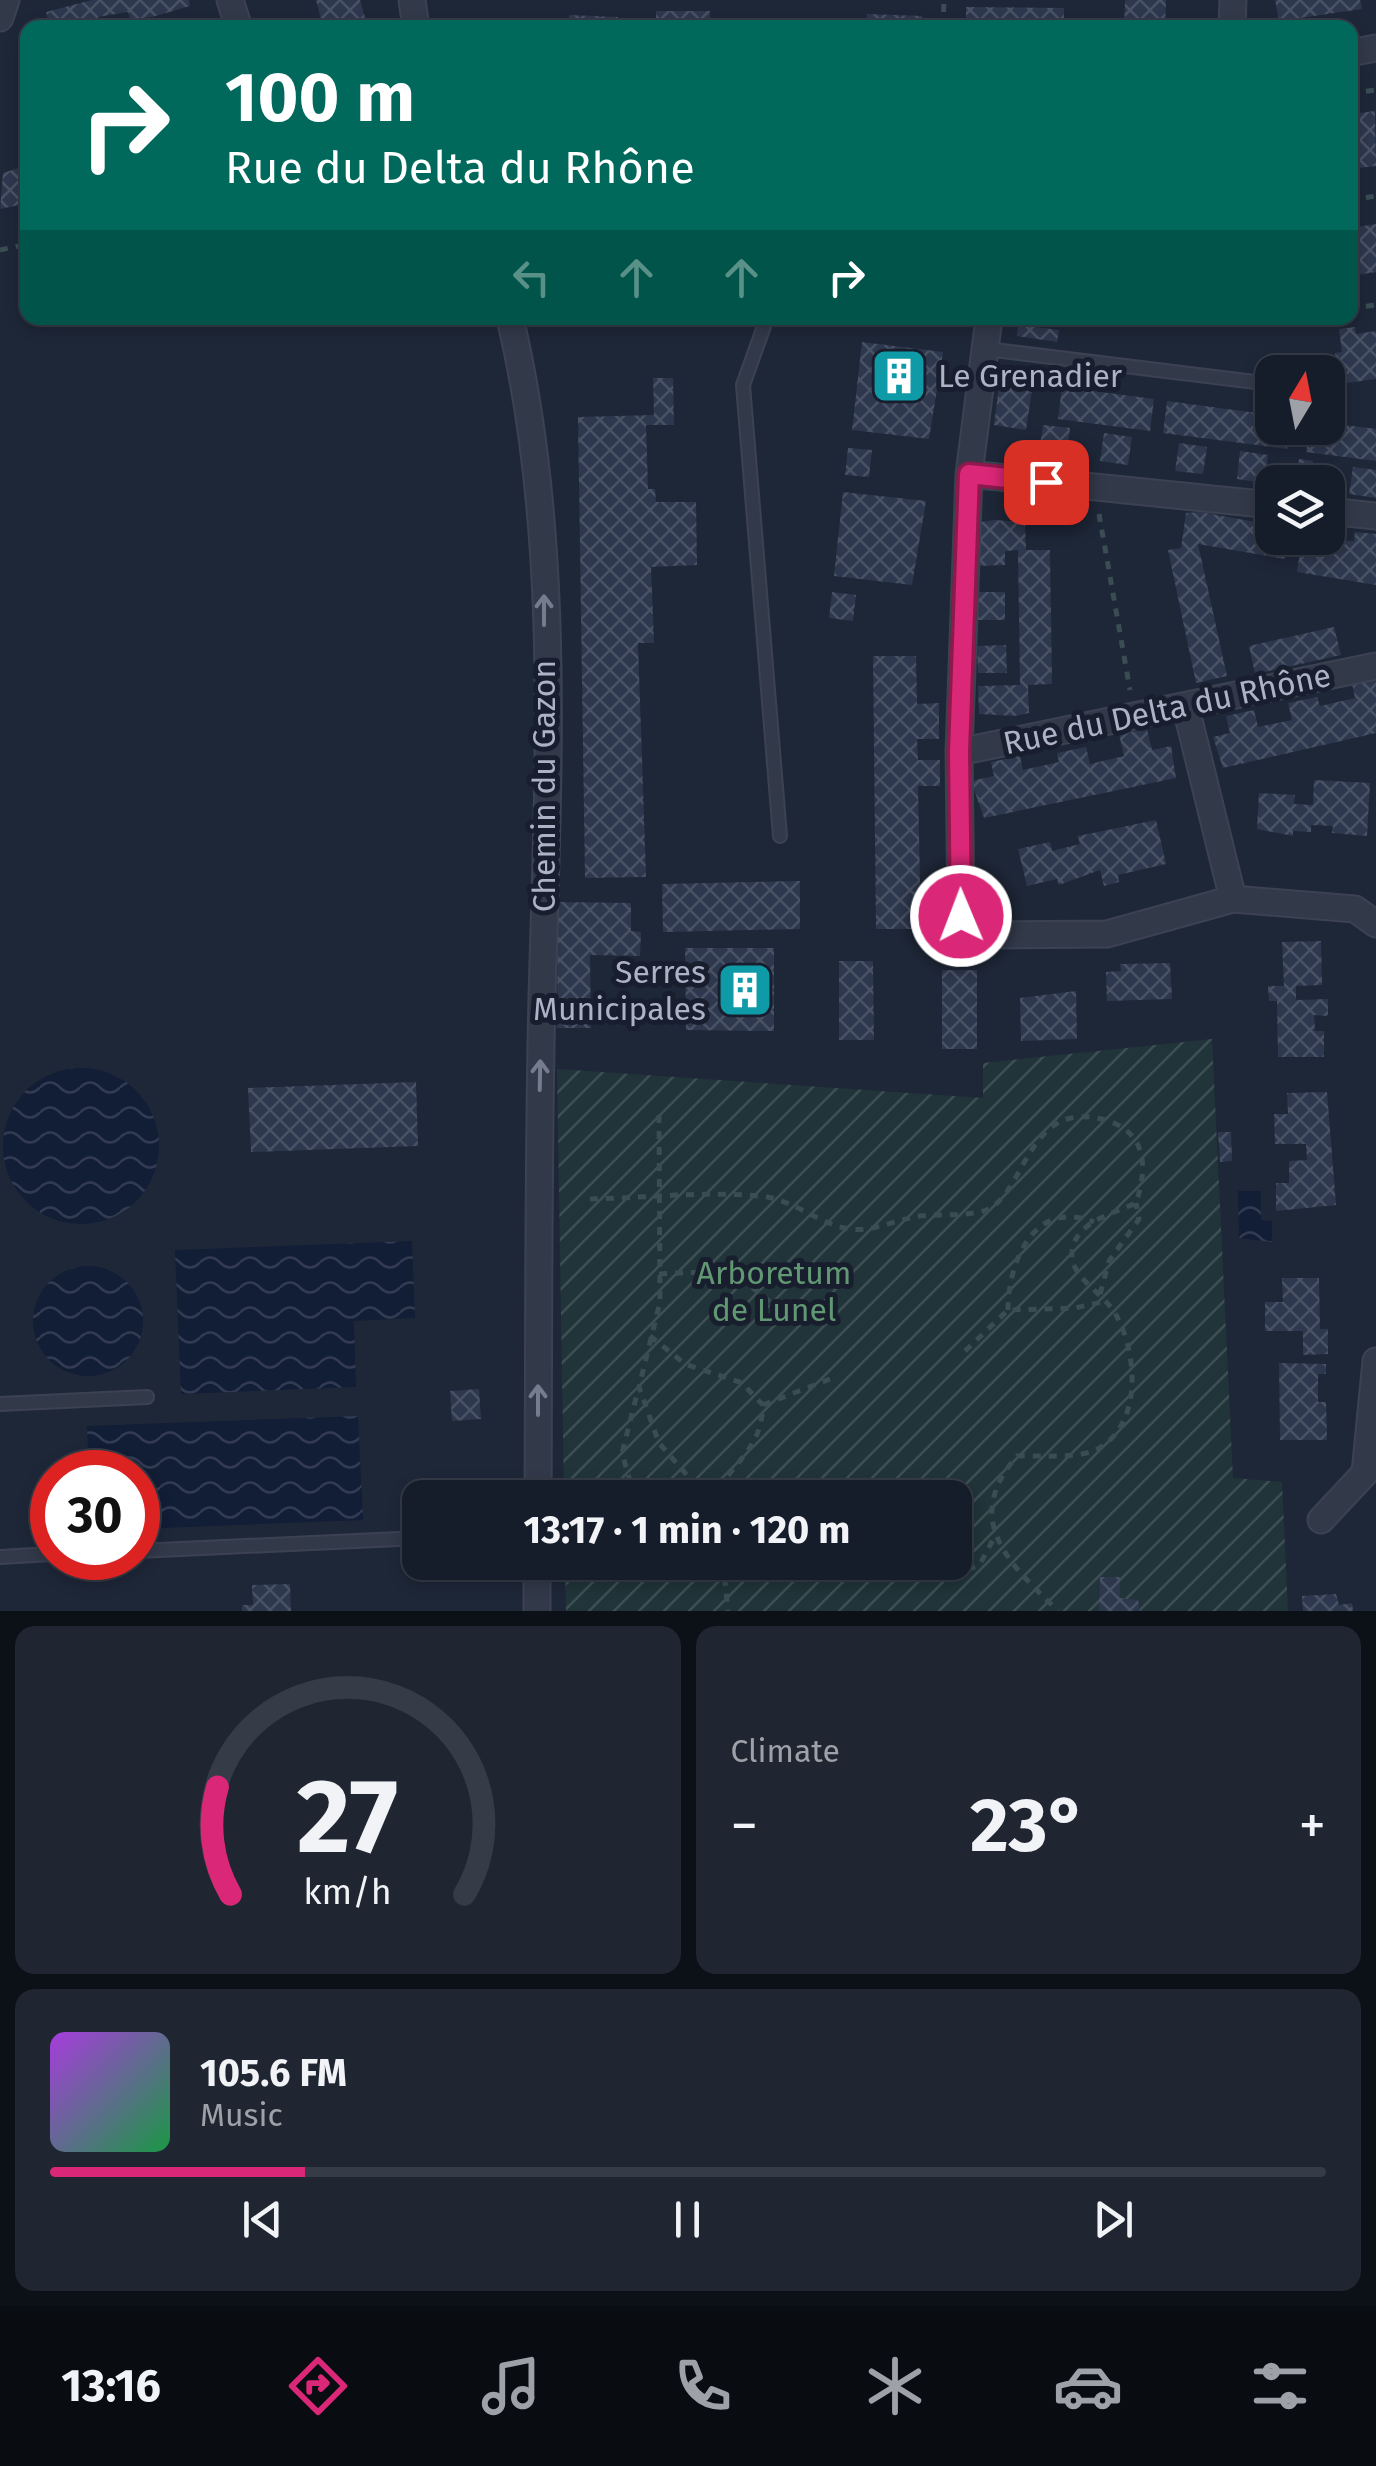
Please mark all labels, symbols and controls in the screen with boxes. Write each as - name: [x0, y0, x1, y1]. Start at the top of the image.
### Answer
- text: 100 m: [225, 56, 415, 140]
- icon: right: [60, 60, 190, 190]
- text: Rue du Delta du Rhône: [225, 141, 695, 195]
- icon: left: [504, 250, 559, 305]
- icon: ahead: [609, 250, 664, 305]
- icon: ahead: [714, 250, 769, 305]
- icon: right: [819, 250, 874, 305]
- building icon: Le Grenadier: [869, 346, 929, 406]
- north arrow: [1255, 355, 1345, 445]
- map controls: [1255, 355, 1345, 555]
- place label: Le Grenadier: [938, 357, 1123, 395]
- pin: [1004, 440, 1089, 525]
- icon: arrive: [1019, 455, 1074, 510]
- button: layers: [1255, 465, 1345, 555]
- one-way arrow: [534, 595, 554, 628]
- street label: Rue du Delta du Rhône: [1000, 656, 1334, 762]
- street label: Chemin du Gazon: [525, 660, 563, 912]
- position arrow: [909, 864, 1013, 968]
- place label: Serres Municipales: [533, 953, 706, 1028]
- building icon: Serres Municipales: [715, 960, 775, 1020]
- one-way arrow: [531, 1060, 550, 1092]
- park label: Arboretum de Lunel: [697, 1254, 851, 1329]
- one-way arrow: [528, 1385, 548, 1418]
- speed limit sign: 30: [30, 1450, 160, 1580]
- text: 13:17 · 1 min · 120 m: [524, 1507, 850, 1553]
- text: Climate: [731, 1732, 840, 1770]
- text: 27: [297, 1755, 398, 1880]
- text: 23°: [970, 1781, 1087, 1871]
- text: −: [731, 1793, 758, 1859]
- text: +: [1299, 1793, 1326, 1859]
- text: km/h: [304, 1871, 392, 1913]
- text: 105.6 FM: [200, 2050, 347, 2096]
- text: Music: [200, 2096, 283, 2134]
- icon: previous: [235, 2192, 290, 2247]
- icon: pause: [660, 2192, 715, 2247]
- icon: next: [1086, 2192, 1141, 2247]
- icon: directions: [283, 2351, 353, 2421]
- icon: music: [476, 2351, 546, 2421]
- icon: phone: [668, 2351, 738, 2421]
- icon: climate: [860, 2351, 930, 2421]
- icon: car: [1053, 2351, 1123, 2421]
- icon: filters: [1245, 2351, 1315, 2421]
- text: 13:16: [61, 2359, 161, 2413]

